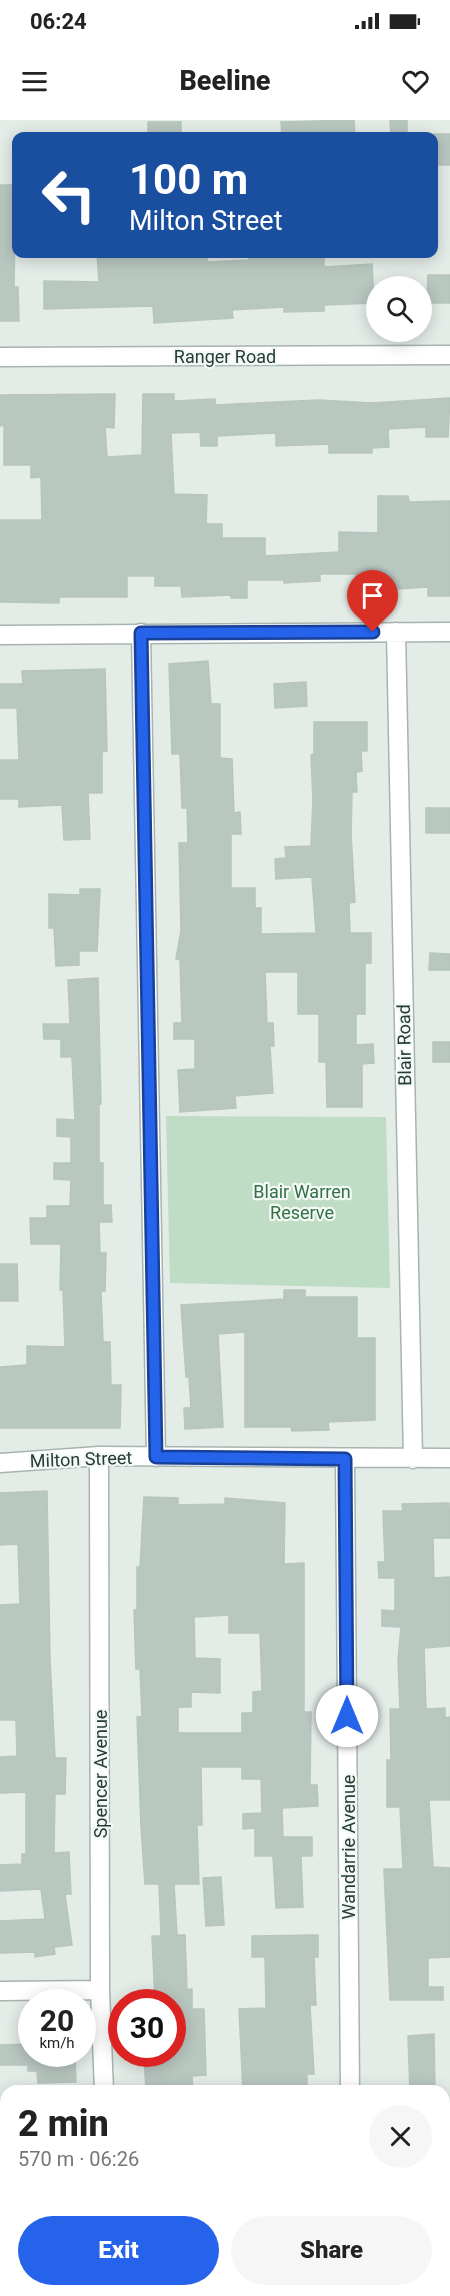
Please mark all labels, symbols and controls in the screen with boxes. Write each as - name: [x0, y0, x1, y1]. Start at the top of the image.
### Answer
- text: 06:24: [30, 9, 87, 34]
- icon: menu: [18, 65, 51, 98]
- text: Beeline: [179, 65, 271, 97]
- icon: heart: [399, 65, 432, 98]
- text: 100 m: [129, 155, 248, 204]
- icon: left: [30, 156, 108, 234]
- text: Milton Street: [129, 205, 283, 237]
- map controls: [366, 276, 432, 342]
- button: search: [366, 276, 432, 342]
- street label: Ranger Road: [174, 346, 276, 367]
- pin: [347, 570, 398, 632]
- icon: arrive: [356, 579, 389, 612]
- street label: Blair Road: [393, 1004, 415, 1086]
- park label: Blair Warren Reserve: [253, 1181, 351, 1223]
- street label: Milton Street: [29, 1447, 133, 1471]
- position arrow: [315, 1684, 379, 1748]
- street label: Spencer Avenue: [90, 1710, 111, 1838]
- street label: Wandarrie Avenue: [338, 1775, 359, 1919]
- speed limit sign: 30: [108, 1989, 186, 2067]
- text: 20: [40, 2003, 74, 2038]
- text: km/h: [39, 2034, 75, 2052]
- text: 2 min: [18, 2103, 109, 2145]
- button: close: [369, 2105, 432, 2168]
- text: 570 m · 06:26: [18, 2147, 139, 2171]
- button: Exit: [18, 2216, 219, 2285]
- button: Share: [231, 2216, 432, 2285]

